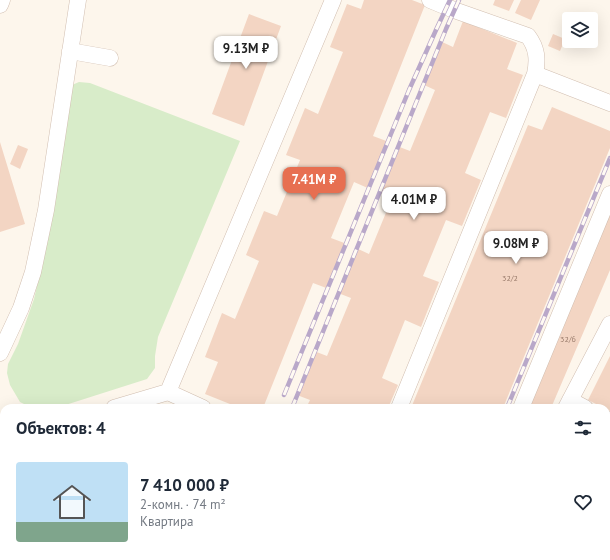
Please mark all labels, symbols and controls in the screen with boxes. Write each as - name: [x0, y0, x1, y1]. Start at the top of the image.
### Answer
- map controls: [562, 12, 598, 48]
- button: layers: [562, 12, 598, 48]
- pin: 9.13M ₽: [209, 36, 283, 70]
- text: 9.13M ₽: [223, 40, 269, 57]
- pin: 7.41M ₽: [277, 167, 351, 201]
- text: 7.41M ₽: [292, 171, 336, 188]
- pin: 4.01M ₽: [377, 187, 451, 221]
- text: 4.01M ₽: [391, 191, 437, 208]
- pin: 9.08M ₽: [479, 231, 553, 265]
- text: 9.08M ₽: [493, 235, 539, 252]
- house number: 32/2: [502, 273, 518, 283]
- house number: 32/6: [560, 334, 576, 344]
- text: Объектов: 4: [16, 417, 106, 439]
- icon: filters: [572, 417, 594, 439]
- text: 7 410 000 ₽: [140, 474, 229, 496]
- icon: home: [48, 478, 96, 526]
- icon: heart: [572, 491, 594, 513]
- text: 2-комн. · 74 m²: [140, 496, 226, 513]
- text: Квартира: [140, 513, 193, 530]

